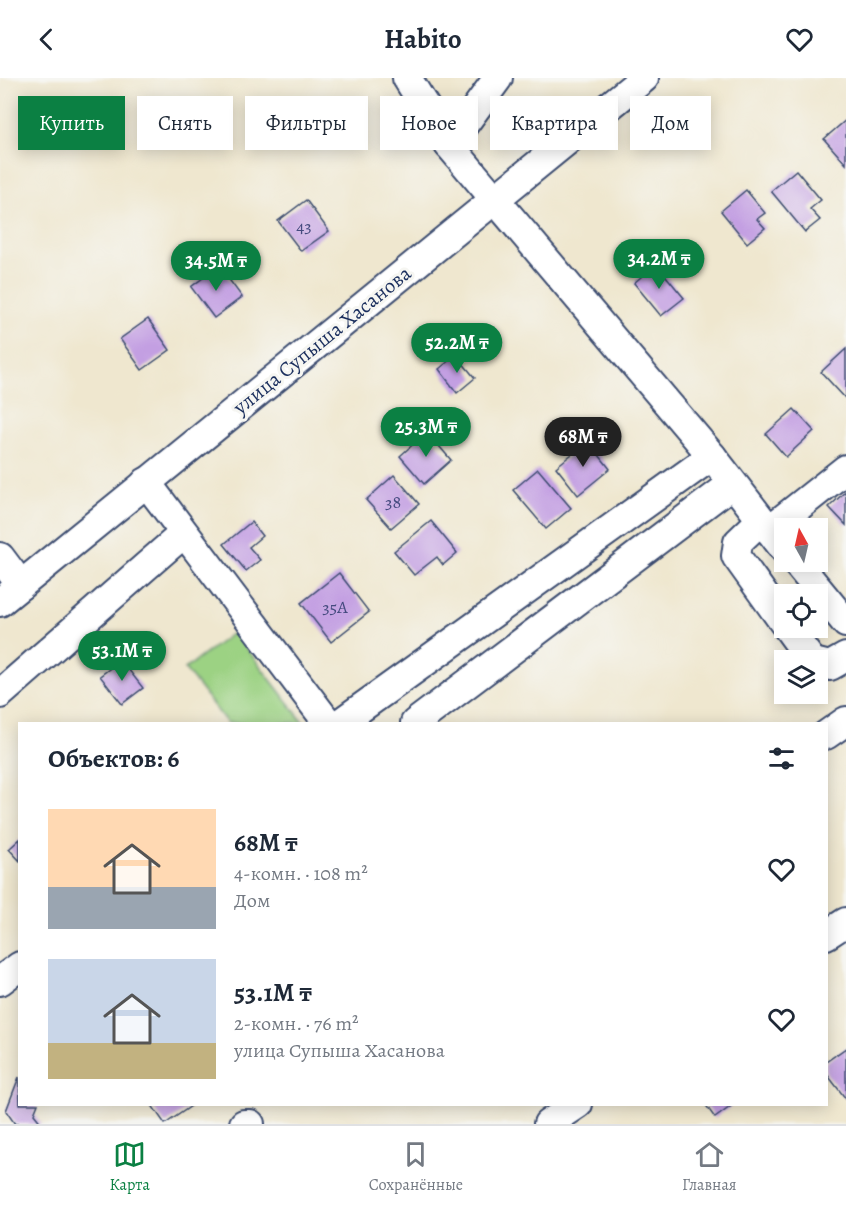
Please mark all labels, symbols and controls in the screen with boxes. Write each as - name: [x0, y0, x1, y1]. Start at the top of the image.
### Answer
- text: Habito: [384, 21, 462, 57]
- icon: back: [30, 23, 63, 56]
- icon: heart: [783, 23, 816, 56]
- chip: Купить: [18, 96, 125, 150]
- chip: Снять: [137, 96, 233, 150]
- chip: Фильтры: [245, 96, 368, 150]
- chip: Новое: [380, 96, 478, 150]
- chip: Квартира: [490, 96, 618, 150]
- chip: Дом: [630, 96, 711, 150]
- house number: 43: [296, 214, 312, 238]
- pin: 34.2M ₸: [604, 239, 714, 290]
- pin: 34.5M ₸: [161, 241, 271, 292]
- text: 34.2M ₸: [627, 245, 691, 272]
- text: 34.5M ₸: [185, 247, 247, 274]
- street label: улица Супыша Хасанова: [226, 259, 417, 421]
- pin: 52.2M ₸: [402, 323, 512, 374]
- text: 52.2M ₸: [425, 329, 489, 356]
- pin: 25.3M ₸: [371, 407, 481, 458]
- text: 25.3M ₸: [395, 413, 457, 440]
- pin: 68M ₸: [541, 417, 625, 468]
- text: 68M ₸: [558, 423, 608, 450]
- house number: 38: [385, 490, 401, 514]
- north arrow: [774, 518, 828, 572]
- map controls: [774, 518, 828, 704]
- button: locate: [774, 584, 828, 638]
- house number: 35А: [322, 595, 348, 619]
- pin: 53.1M ₸: [67, 631, 177, 682]
- text: 53.1M ₸: [92, 637, 152, 664]
- button: layers: [774, 650, 828, 704]
- text: Объектов: 6: [48, 741, 179, 776]
- icon: filters: [765, 742, 798, 775]
- text: 68M ₸: [234, 825, 298, 860]
- icon: home: [96, 833, 168, 905]
- icon: heart: [765, 853, 798, 886]
- text: 4-комн. · 108 m²: [234, 860, 368, 887]
- text: Дом: [234, 887, 270, 914]
- text: 53.1M ₸: [234, 975, 312, 1010]
- icon: home: [96, 983, 168, 1055]
- icon: heart: [765, 1003, 798, 1036]
- text: 2-комн. · 76 m²: [234, 1010, 359, 1037]
- text: улица Супыша Хасанова: [234, 1037, 445, 1064]
- tab: Карта: [109, 1138, 150, 1196]
- tab: Сохранённые: [369, 1138, 463, 1196]
- tab: Главная: [682, 1138, 737, 1196]

